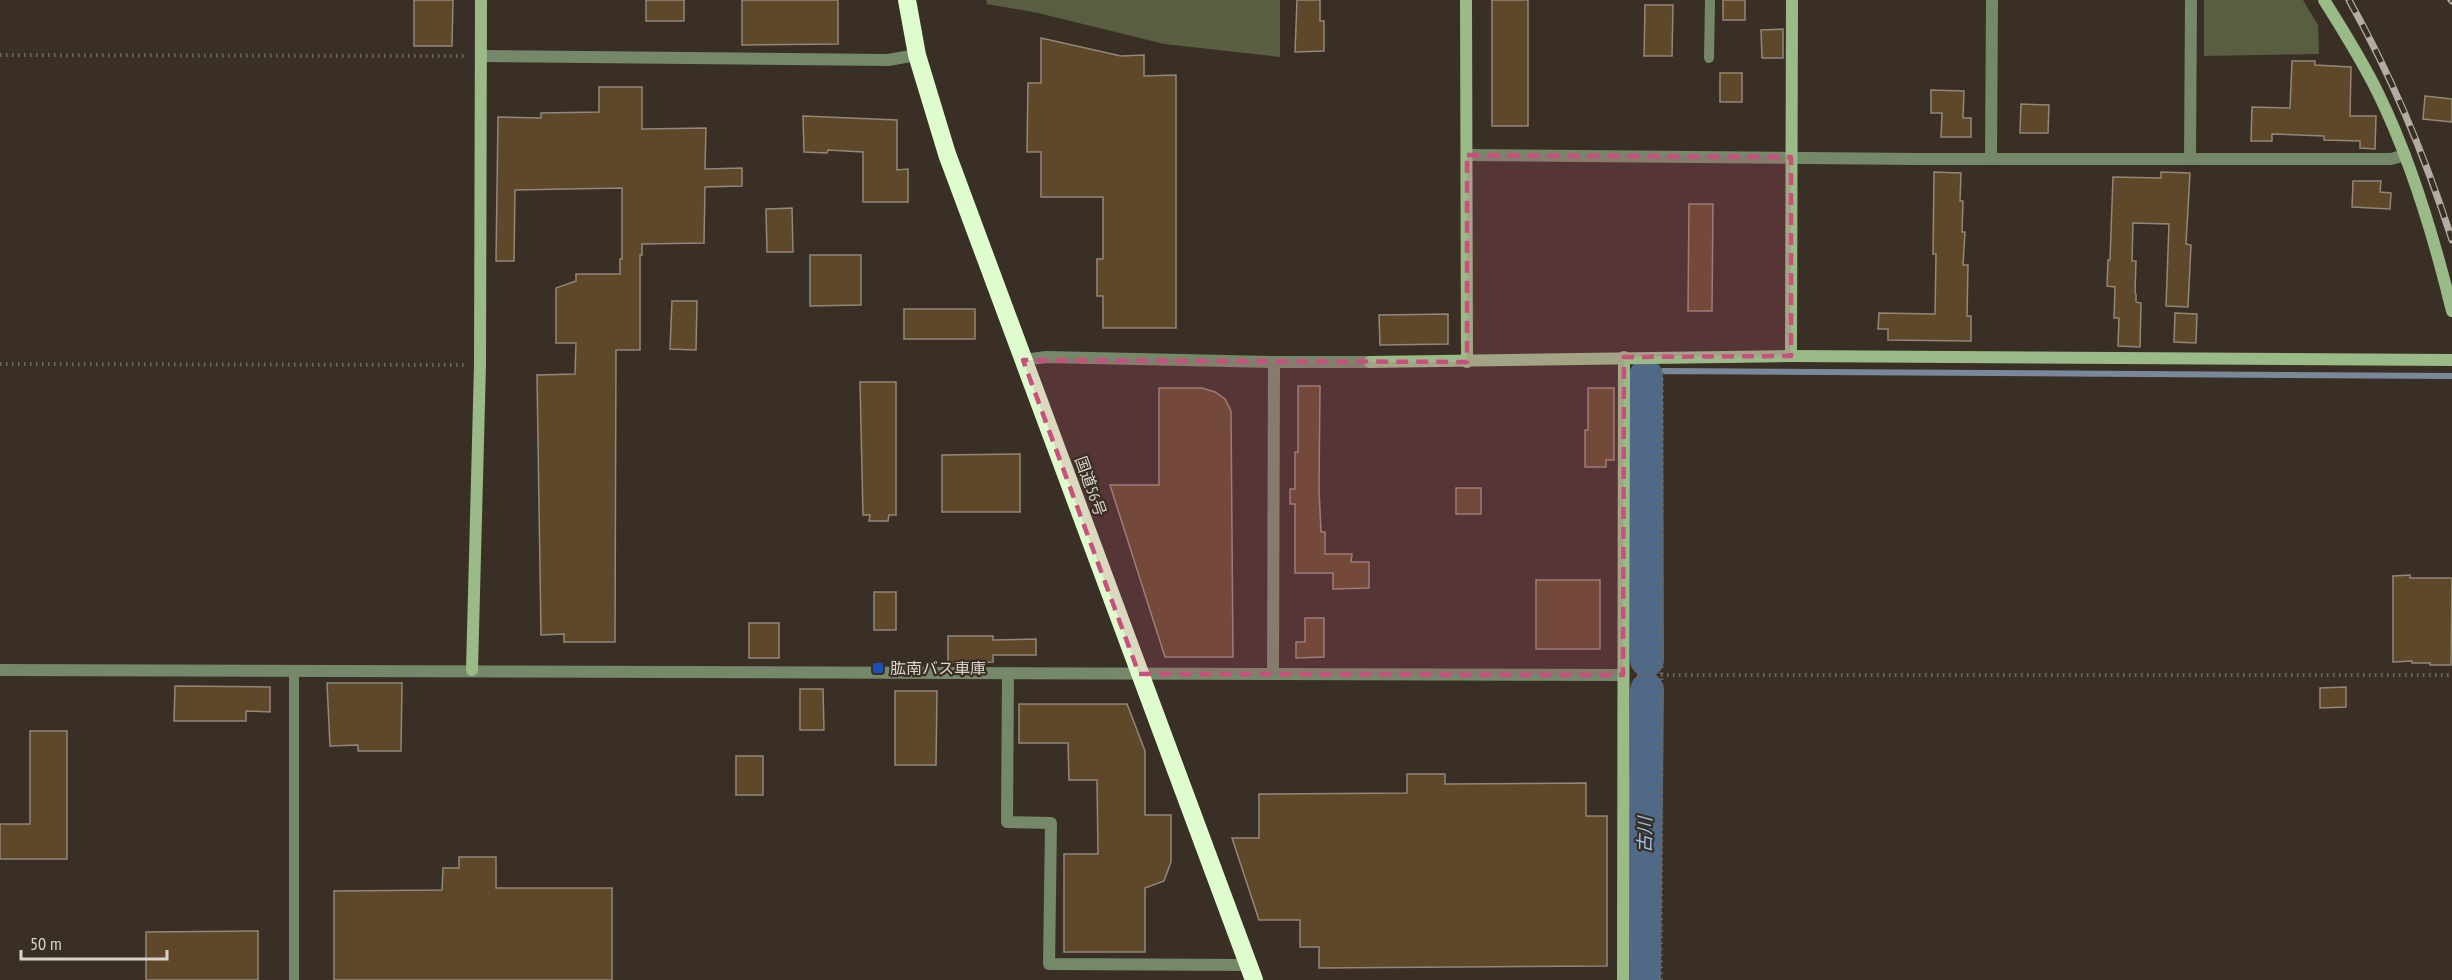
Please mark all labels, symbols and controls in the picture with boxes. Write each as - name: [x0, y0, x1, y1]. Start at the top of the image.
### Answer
- street label: 国道56号: [1071, 453, 1111, 519]
- place label: 肱南バス車庫: [890, 658, 986, 678]
- marker: 肱南バス車庫: [871, 661, 885, 675]
- water label: 古川: [1633, 815, 1656, 853]
- scale bar: [21, 923, 166, 961]
- text: 50 m: [30, 932, 62, 955]

